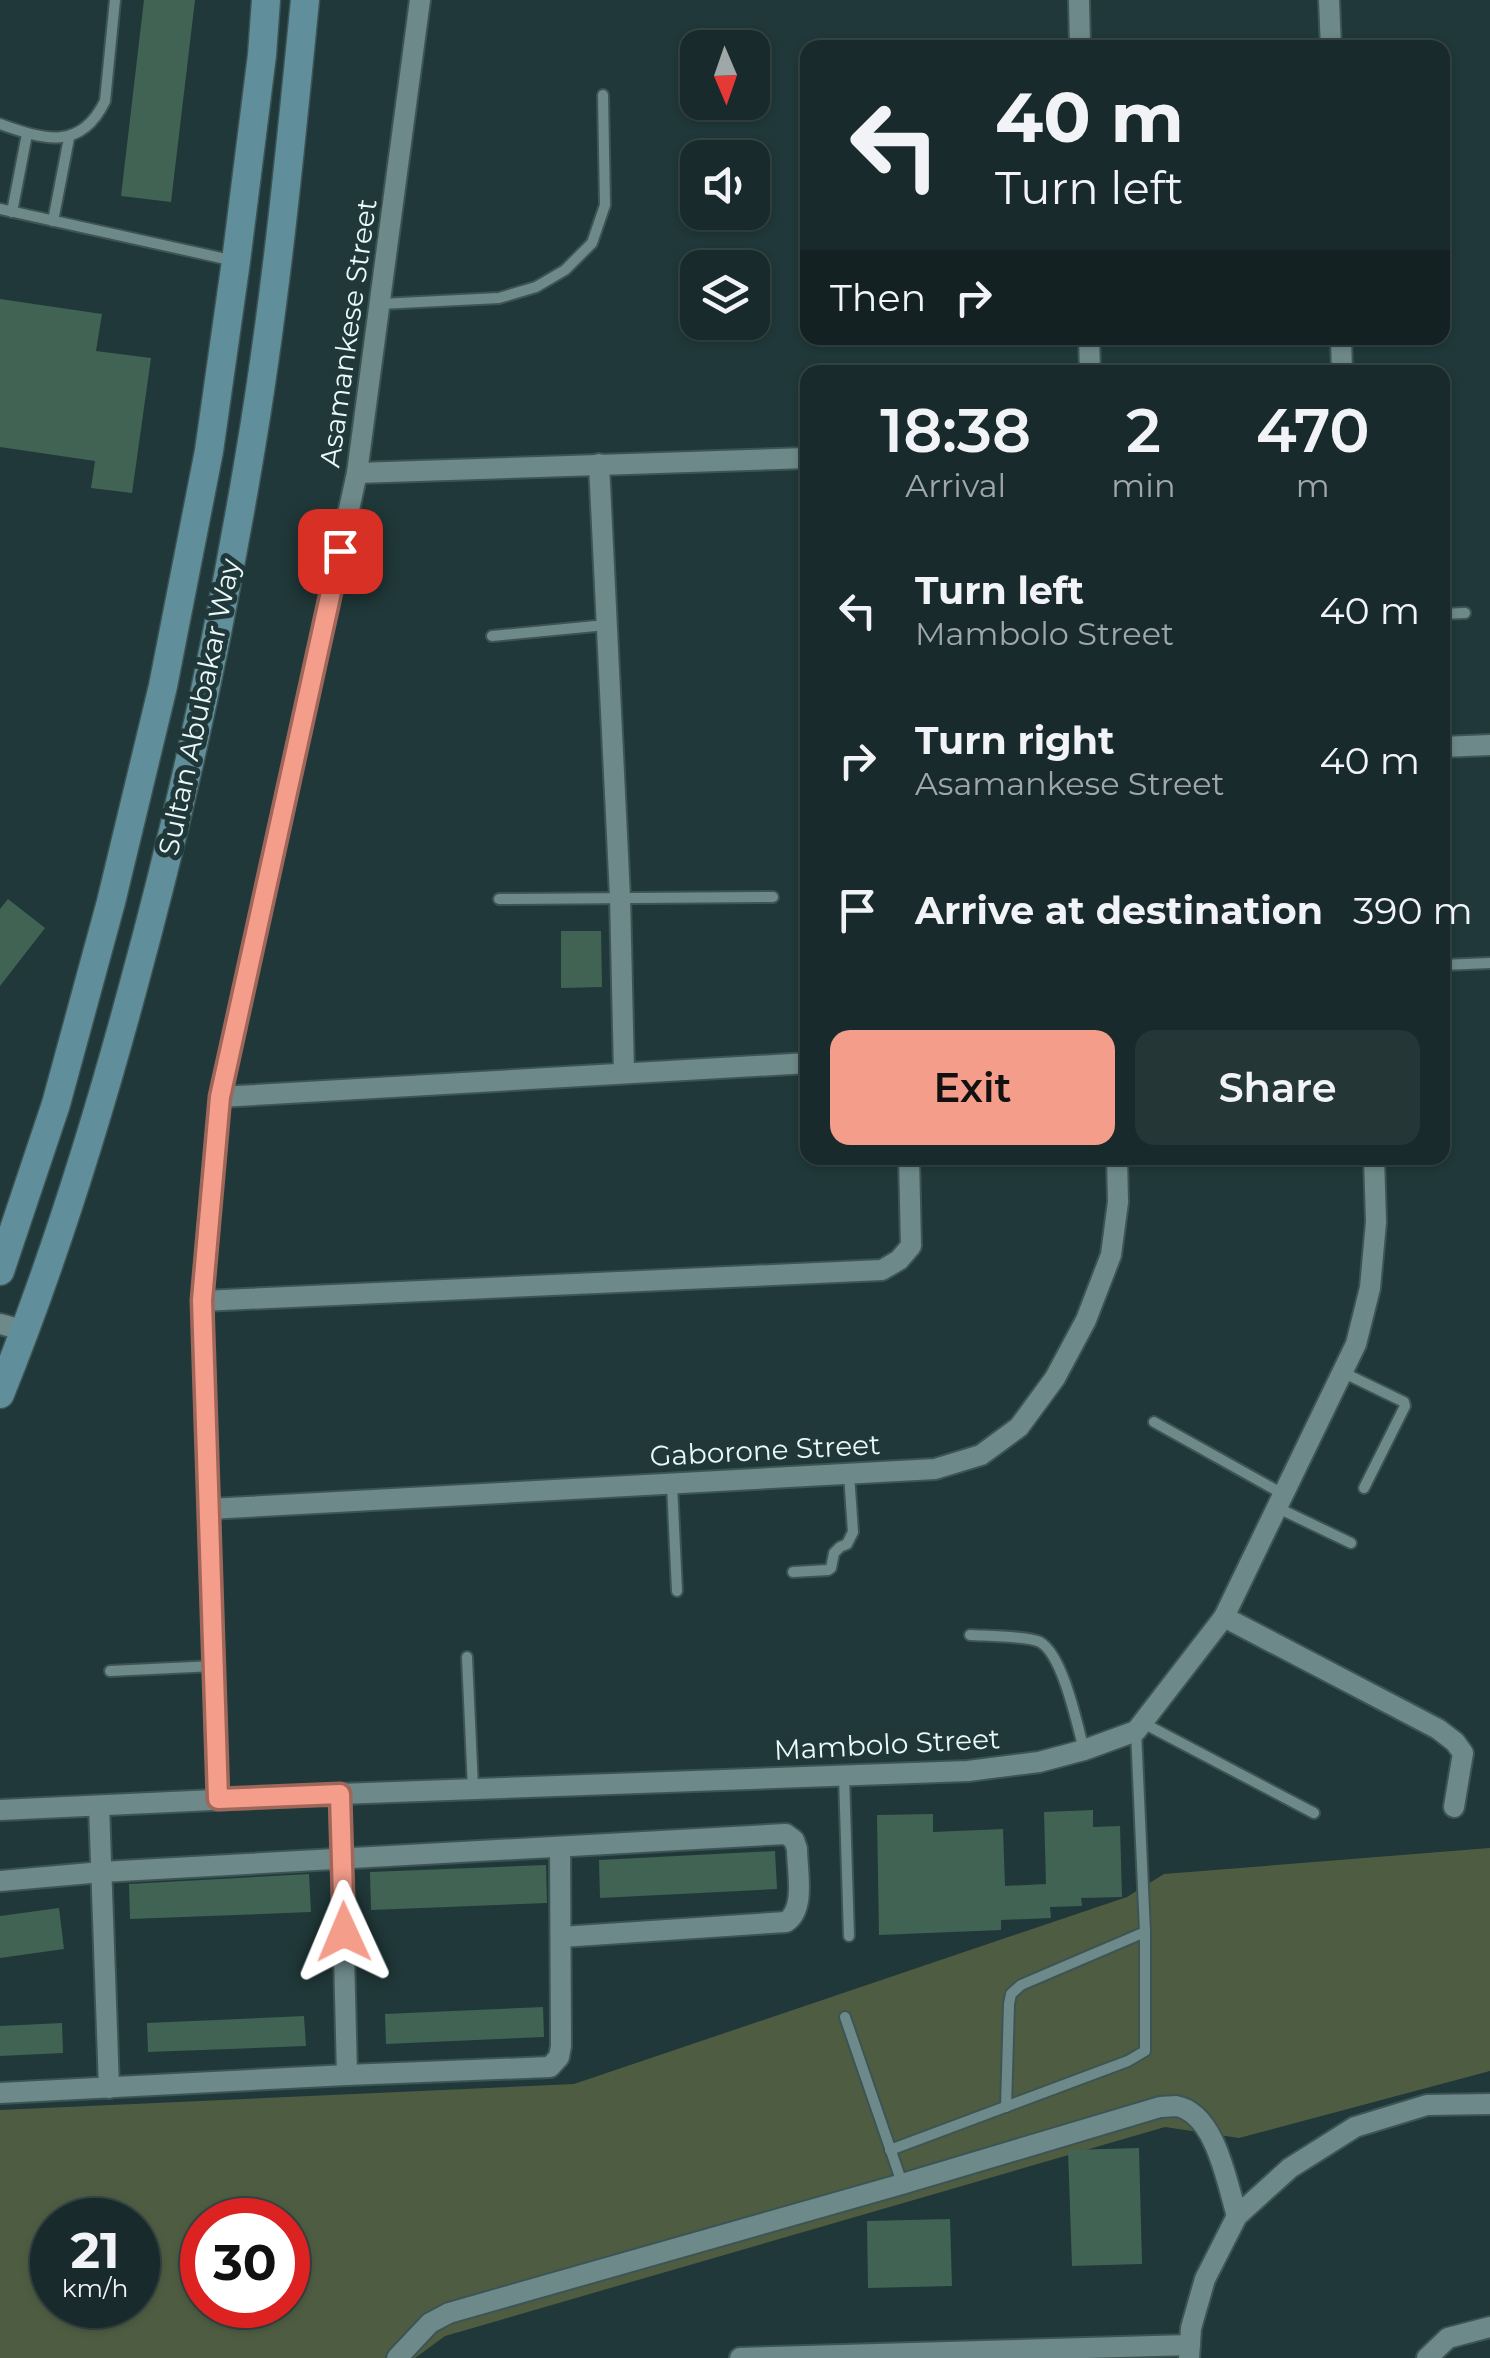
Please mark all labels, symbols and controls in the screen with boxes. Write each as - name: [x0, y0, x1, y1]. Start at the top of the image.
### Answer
- north arrow: [680, 30, 770, 120]
- map controls: [680, 30, 770, 340]
- text: 40 m: [995, 74, 1184, 160]
- icon: left: [830, 80, 960, 210]
- button: sound: [680, 140, 770, 230]
- text: Turn left: [995, 160, 1183, 215]
- street label: Asamankese Street: [312, 196, 384, 470]
- button: layers: [680, 250, 770, 340]
- icon: right: [946, 270, 1001, 325]
- text: Then: [830, 274, 926, 321]
- text: 18:38: [880, 394, 1031, 467]
- text: 2: [1126, 394, 1161, 467]
- text: 470: [1256, 394, 1370, 467]
- text: Arrival: [905, 466, 1006, 505]
- text: min: [1111, 466, 1176, 505]
- text: m: [1296, 466, 1330, 505]
- pin: [298, 509, 383, 594]
- icon: arrive: [313, 524, 368, 579]
- street label: Sultan Abubakar Way: [151, 555, 247, 858]
- text: Turn left: [915, 567, 1084, 614]
- icon: left: [830, 583, 885, 638]
- text: 40 m: [1319, 587, 1420, 634]
- text: Mambolo Street: [915, 614, 1174, 653]
- text: Turn right: [915, 717, 1114, 764]
- icon: right: [830, 733, 885, 788]
- text: 40 m: [1319, 737, 1420, 784]
- text: Asamankese Street: [915, 764, 1225, 803]
- icon: arrive: [830, 883, 885, 938]
- text: Arrive at destination: [915, 887, 1323, 934]
- text: 390 m: [1353, 887, 1473, 934]
- button: Exit: [830, 1030, 1115, 1145]
- button: Share: [1135, 1030, 1420, 1145]
- street label: Gaborone Street: [649, 1427, 881, 1473]
- street label: Mambolo Street: [773, 1721, 1001, 1767]
- position arrow: [292, 1880, 396, 1984]
- speed limit sign: 30: [180, 2198, 310, 2328]
- text: 21: [70, 2220, 120, 2281]
- text: km/h: [62, 2273, 128, 2303]

